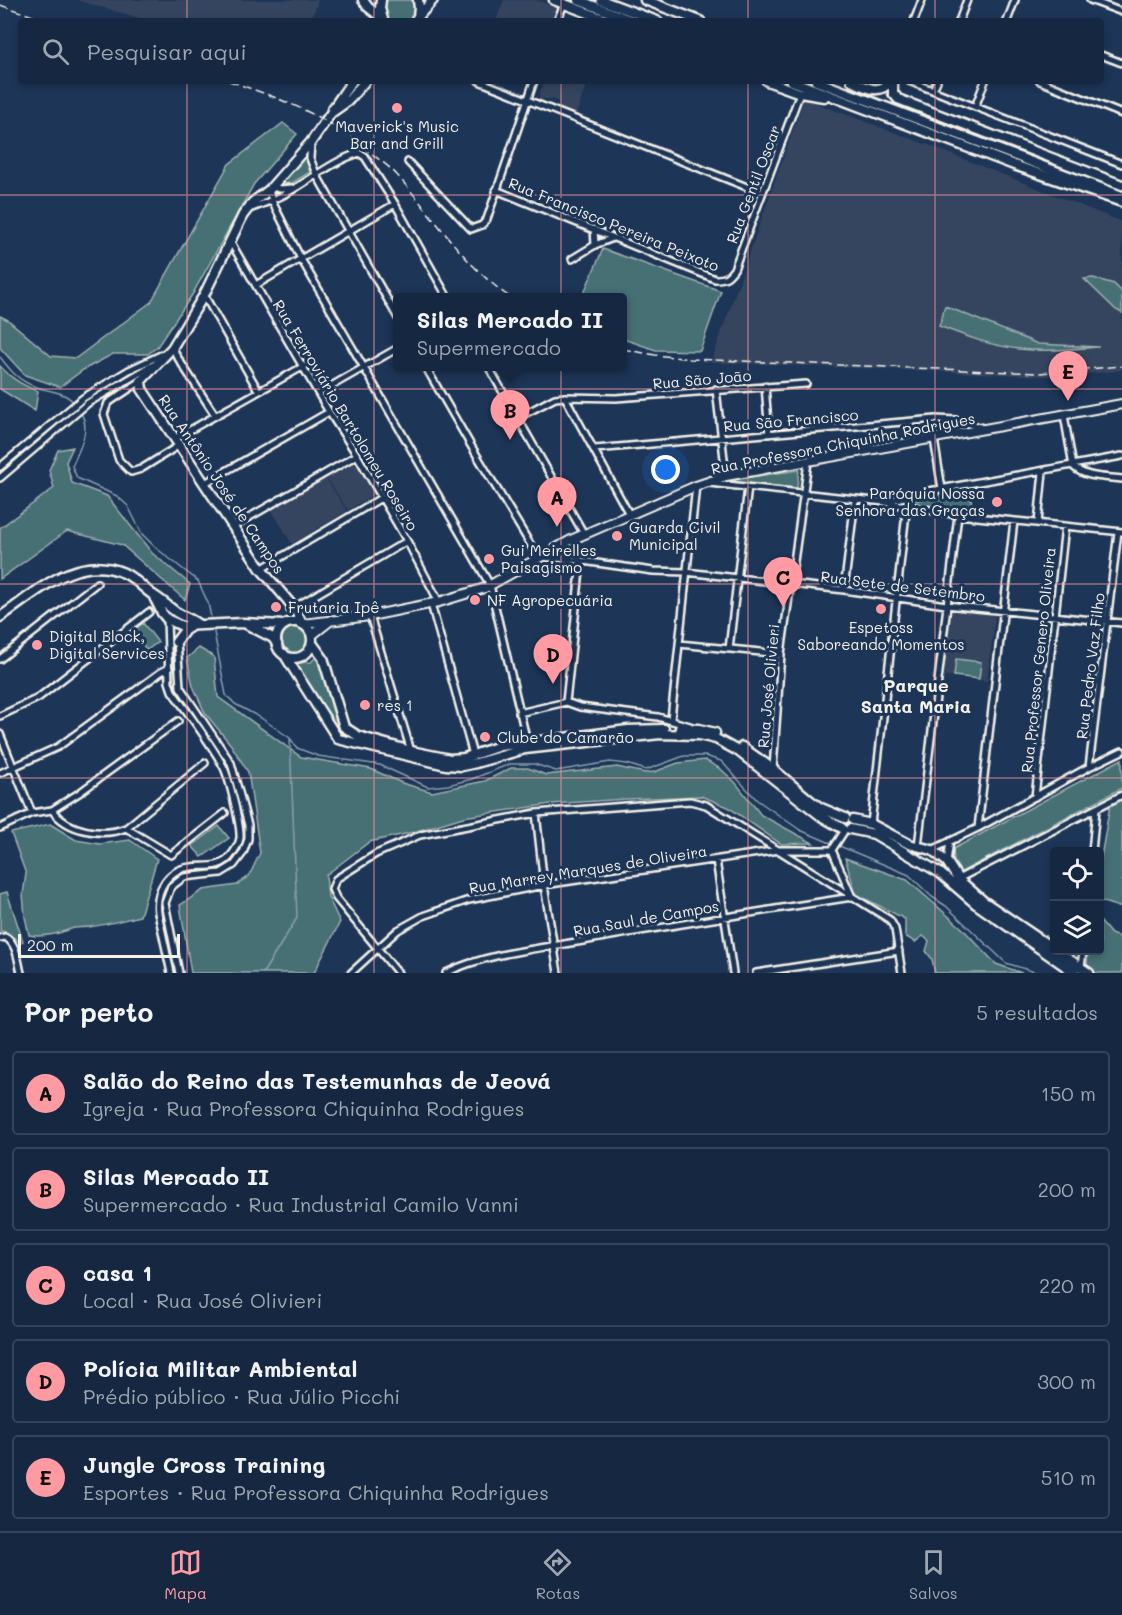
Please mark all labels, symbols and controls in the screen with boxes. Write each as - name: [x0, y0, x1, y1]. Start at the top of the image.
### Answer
- search box: [18, 18, 1104, 84]
- icon: search: [39, 35, 72, 68]
- text: Pesquisar aqui: [87, 37, 247, 66]
- marker: Maverick's Music Bar and Grill: [390, 101, 404, 115]
- place label: Maverick's Music Bar and Grill: [335, 116, 459, 153]
- street label: Rua Gentil Oscar: [721, 122, 785, 246]
- street label: Rua Francisco Pereira Peixoto: [506, 173, 722, 276]
- popup: [393, 293, 627, 371]
- street label: Rua Ferroviário Bartolomeu Roseiro: [269, 296, 423, 534]
- text: Silas Mercado II: [417, 305, 603, 334]
- text: Supermercado: [417, 334, 561, 360]
- pin: E: [1048, 352, 1088, 401]
- street label: Rua São João: [652, 365, 752, 393]
- street label: Rua Antônio José de Campos: [154, 390, 290, 578]
- pin: B: [490, 390, 530, 440]
- street label: Rua São Francisco: [723, 404, 859, 436]
- street label: Rua Professora Chiquinha Rodrigues: [709, 408, 977, 478]
- your location: [651, 455, 680, 484]
- pin: A: [538, 478, 576, 527]
- place label: Paróquia Nossa Senhora das Graças: [836, 483, 985, 520]
- marker: Paróquia Nossa Senhora das Graças: [990, 495, 1004, 509]
- place label: Guarda Civil Municipal: [629, 517, 720, 554]
- marker: Guarda Civil Municipal: [610, 529, 624, 543]
- place label: Gui Meirelles Paisagismo: [501, 540, 596, 577]
- street label: Rua Professor Genero Oliveira: [1016, 546, 1060, 774]
- marker: Gui Meirelles Paisagismo: [482, 552, 496, 566]
- pin: C: [764, 558, 802, 607]
- street label: Rua Sete de Setembro: [820, 566, 986, 606]
- place label: NF Agropecuária: [487, 590, 613, 610]
- street label: Rua Pedro Vaz Filho: [1071, 592, 1109, 740]
- marker: NF Agropecuária: [468, 593, 482, 607]
- place label: Frutaria Ipê: [288, 597, 379, 617]
- marker: Frutaria Ipê: [269, 600, 283, 614]
- marker: Espetoss Saboreando Momentos: [874, 602, 888, 616]
- place label: Espetoss Saboreando Momentos: [797, 617, 965, 654]
- street label: Rua José Olivieri: [753, 623, 783, 749]
- place label: Digital Block, Digital Services: [49, 626, 165, 663]
- pin: D: [534, 634, 572, 684]
- marker: Digital Block, Digital Services: [30, 638, 44, 652]
- district label: Parque Santa Maria: [861, 673, 971, 718]
- place label: res 1: [377, 695, 413, 715]
- marker: res 1: [358, 698, 372, 712]
- place label: Clube do Camarão: [497, 727, 634, 747]
- marker: Clube do Camarão: [478, 730, 492, 744]
- street label: Rua Marrey Marques de Oliveira: [468, 840, 708, 898]
- map controls: [1050, 847, 1104, 955]
- button: locate: [1050, 847, 1104, 901]
- street label: Rua Saul de Campos: [572, 895, 720, 941]
- button: layers: [1050, 901, 1104, 955]
- scale bar: [18, 931, 180, 959]
- text: 200 m: [27, 934, 74, 955]
- text: Por perto: [24, 995, 153, 1029]
- text: 5 resultados: [976, 999, 1098, 1025]
- text: Salão do Reino das Testemunhas de Jeová: [83, 1066, 551, 1095]
- text: A: [39, 1080, 52, 1106]
- text: 150 m: [1041, 1080, 1096, 1106]
- text: Igreja · Rua Professora Chiquinha Rodrigues: [83, 1095, 525, 1121]
- text: Silas Mercado II: [83, 1162, 269, 1191]
- text: B: [39, 1176, 52, 1202]
- text: 200 m: [1038, 1176, 1096, 1202]
- text: Supermercado · Rua Industrial Camilo Vanni: [83, 1191, 519, 1217]
- text: casa 1: [83, 1258, 152, 1287]
- text: C: [38, 1272, 53, 1298]
- text: 220 m: [1039, 1272, 1096, 1298]
- text: Local · Rua José Olivieri: [83, 1287, 322, 1313]
- text: Polícia Militar Ambiental: [83, 1354, 358, 1383]
- text: D: [38, 1368, 53, 1394]
- text: 300 m: [1037, 1368, 1096, 1394]
- text: Prédio público · Rua Júlio Picchi: [83, 1383, 400, 1409]
- text: Jungle Cross Training: [83, 1450, 325, 1479]
- text: E: [39, 1464, 52, 1490]
- text: 510 m: [1041, 1464, 1096, 1490]
- text: Esportes · Rua Professora Chiquinha Rodrigues: [83, 1479, 549, 1505]
- tab: Mapa: [164, 1546, 207, 1603]
- tab: Rotas: [536, 1546, 580, 1603]
- tab: Salvos: [909, 1546, 958, 1603]

